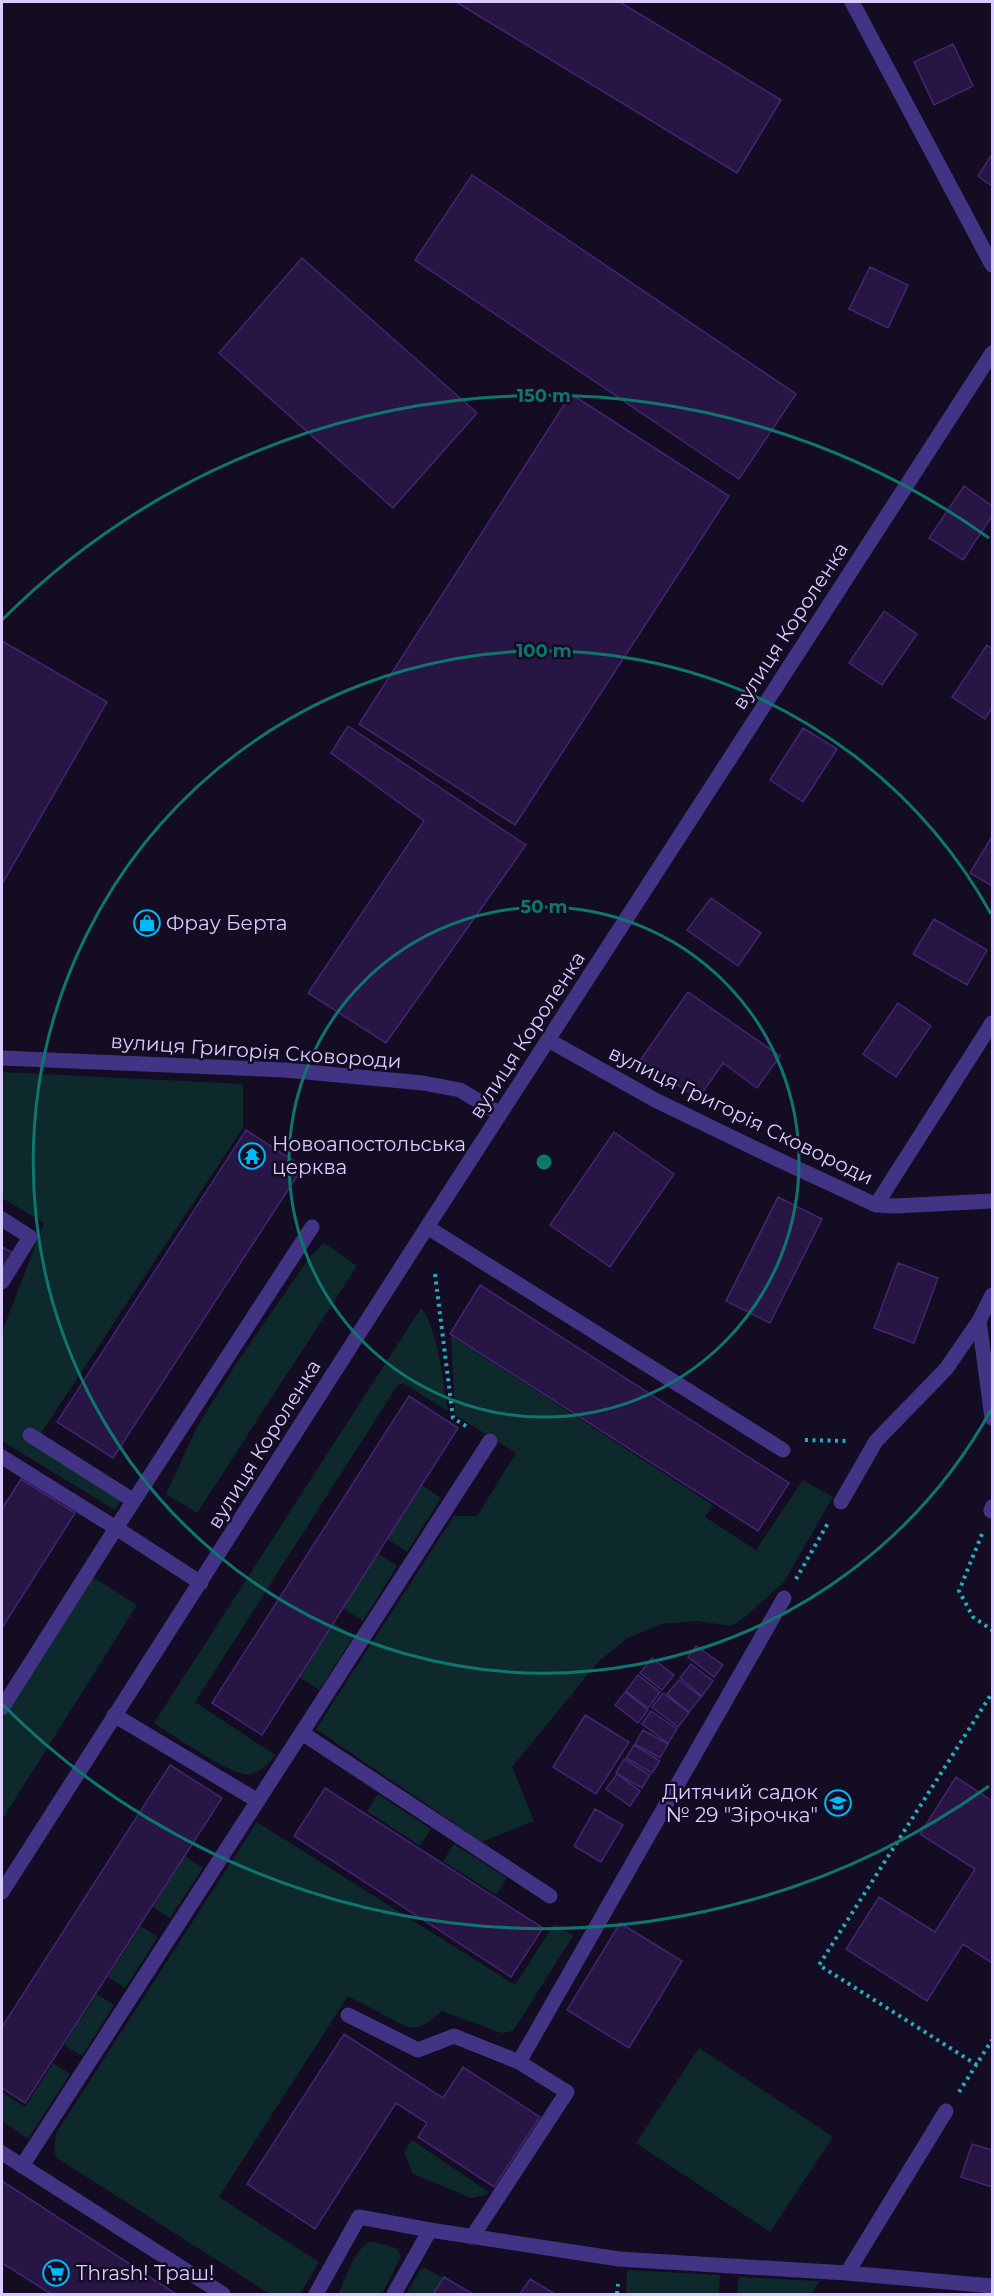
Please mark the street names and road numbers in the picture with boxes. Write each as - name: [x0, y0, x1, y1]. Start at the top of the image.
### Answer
- street label: вулиця Короленка: [727, 538, 853, 714]
- street label: вулиця Короленка: [464, 947, 590, 1123]
- street label: вулиця Григорія Сковороди: [110, 1029, 402, 1073]
- street label: вулиця Григорія Сковороди: [605, 1040, 877, 1190]
- street label: вулиця Короленка: [202, 1355, 326, 1533]

